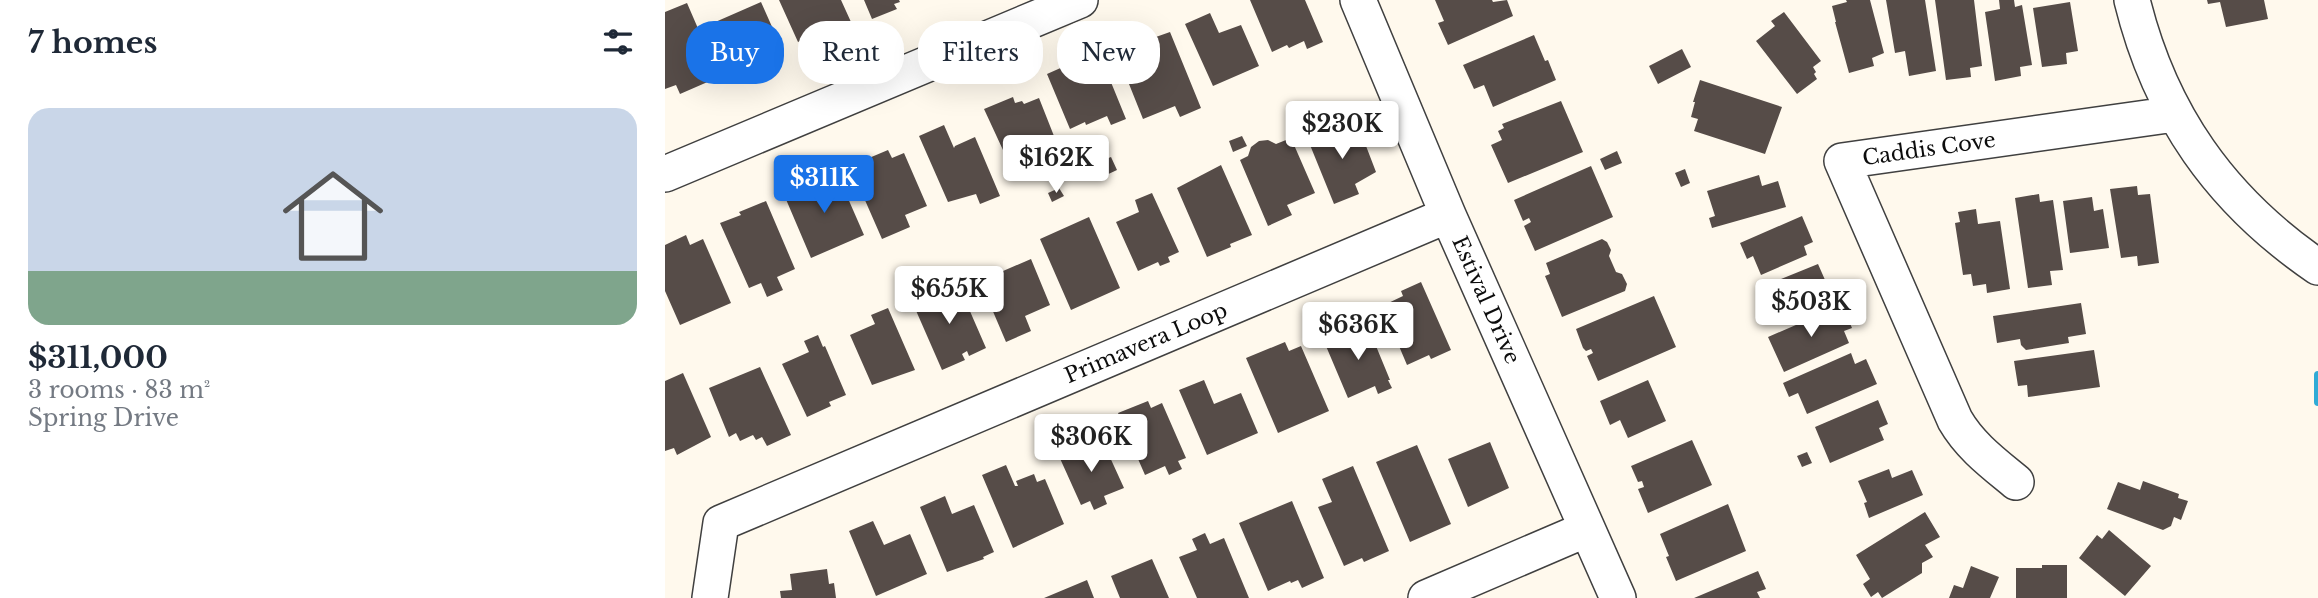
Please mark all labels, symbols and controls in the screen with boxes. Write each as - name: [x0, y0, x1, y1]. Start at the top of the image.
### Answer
- chip: Buy: [686, 21, 784, 84]
- chip: Rent: [798, 21, 904, 84]
- chip: Filters: [918, 21, 1043, 84]
- chip: New: [1057, 21, 1160, 84]
- icon: filters: [599, 23, 637, 61]
- text: 7 homes: [28, 24, 157, 61]
- pin: $230K: [1293, 102, 1391, 161]
- text: $230K: [1302, 110, 1382, 138]
- street label: Caddis Cove: [1861, 127, 1997, 171]
- pin: $162K: [1007, 136, 1105, 195]
- text: $162K: [1019, 144, 1093, 172]
- icon: home: [270, 153, 396, 279]
- pin: $311K: [775, 156, 873, 215]
- text: $311K: [790, 164, 858, 192]
- street label: Estival Drive: [1446, 232, 1526, 368]
- pin: $655K: [900, 266, 998, 326]
- text: $655K: [911, 275, 987, 303]
- pin: $503K: [1762, 280, 1860, 339]
- text: $503K: [1771, 288, 1851, 316]
- street label: Primavera Loop: [1061, 297, 1231, 389]
- pin: $636K: [1309, 302, 1407, 362]
- text: $636K: [1318, 311, 1398, 339]
- text: $311,000: [28, 339, 168, 376]
- text: 3 rooms · 83 m²: [28, 376, 210, 404]
- text: Spring Drive: [28, 404, 179, 432]
- pin: $306K: [1042, 414, 1140, 474]
- text: $306K: [1050, 423, 1132, 451]

